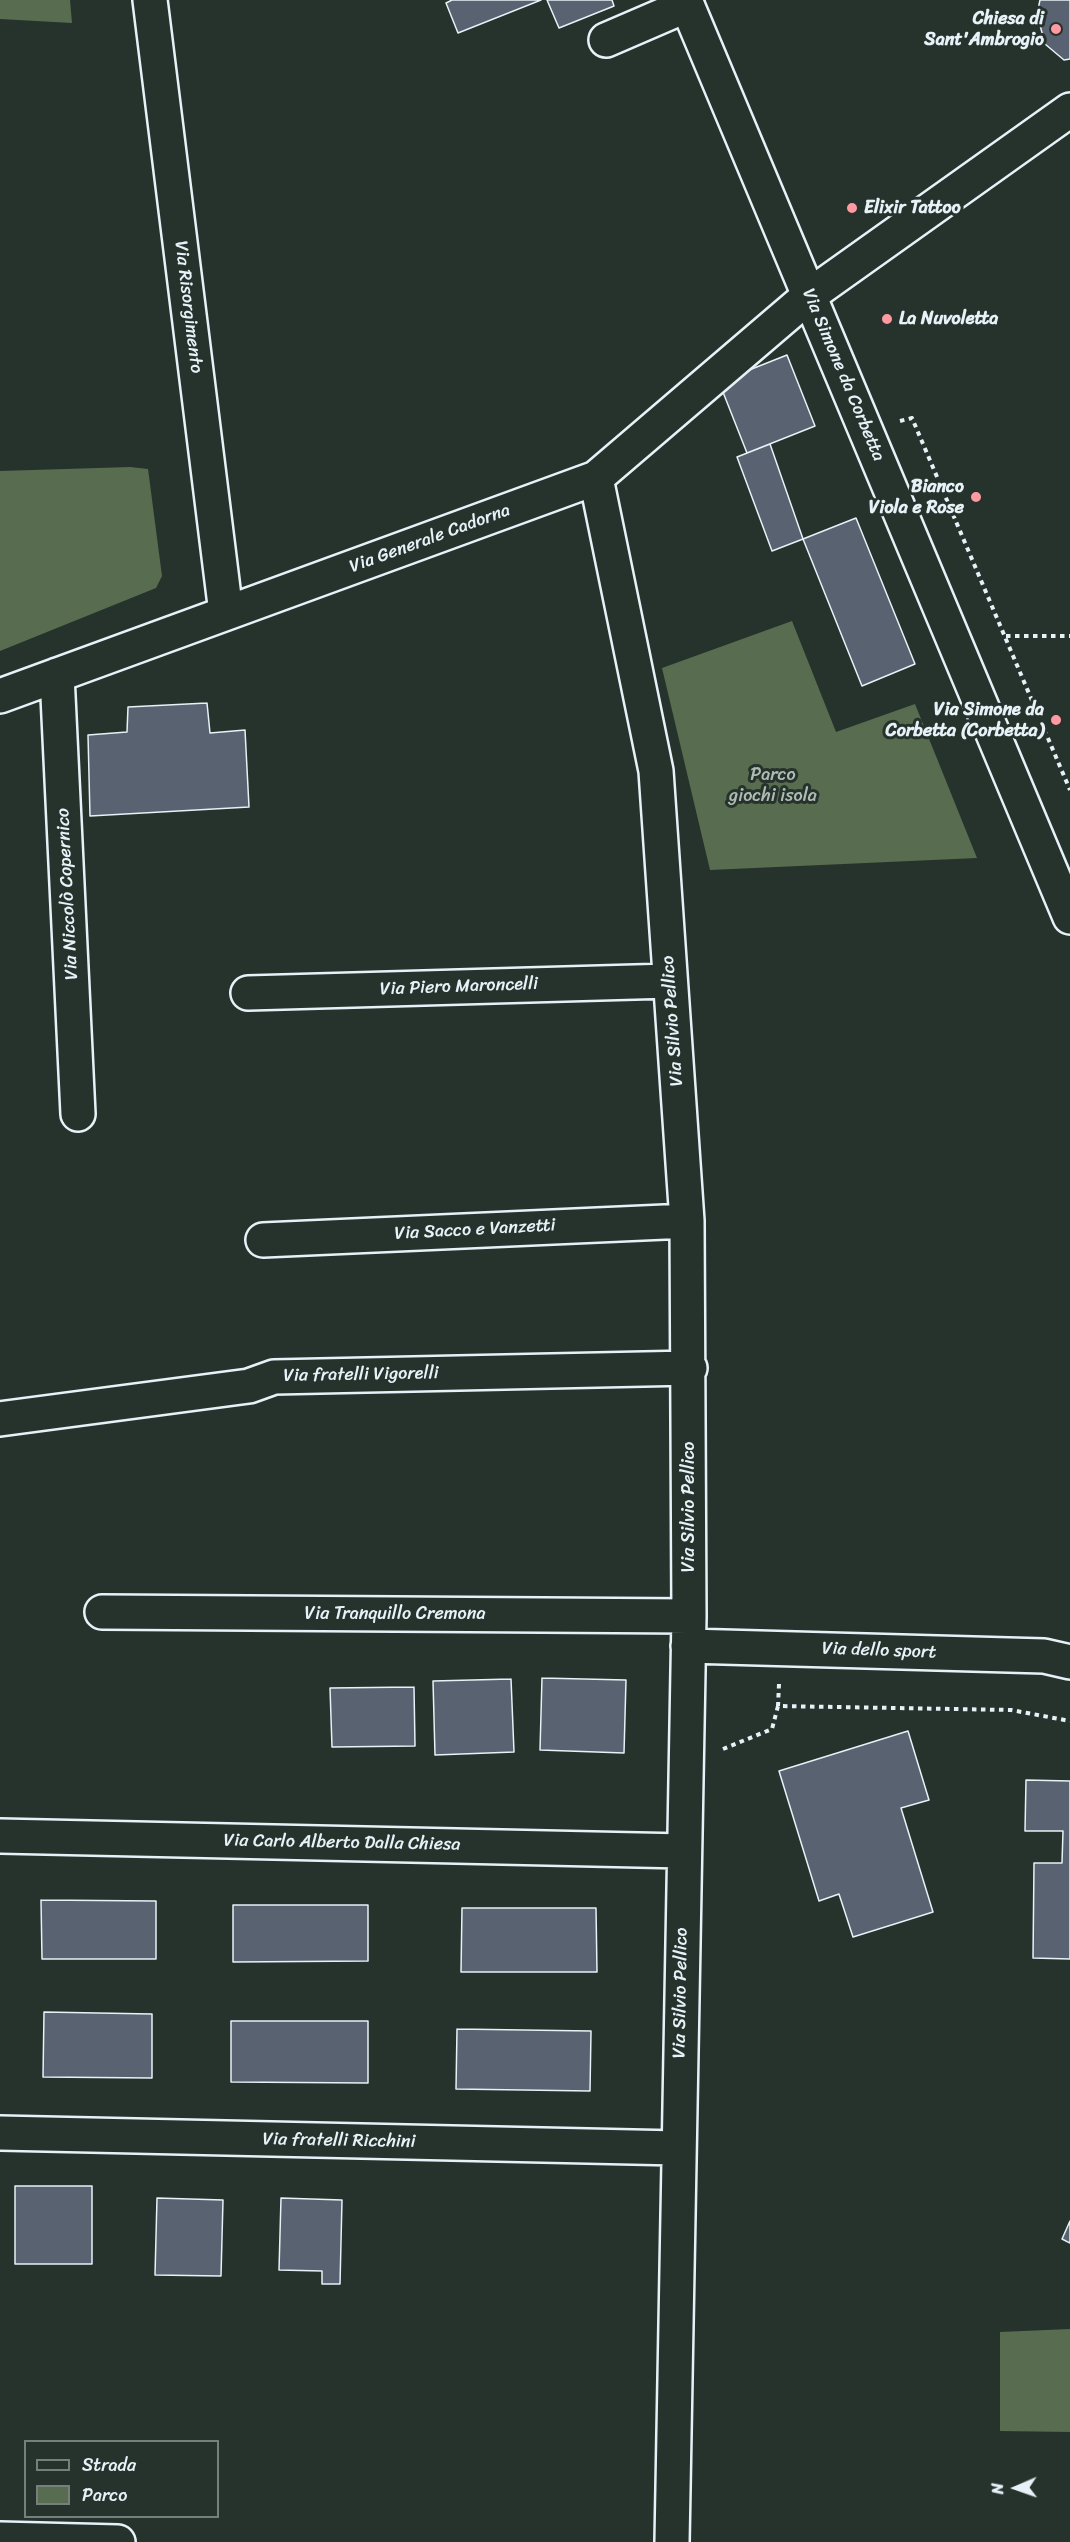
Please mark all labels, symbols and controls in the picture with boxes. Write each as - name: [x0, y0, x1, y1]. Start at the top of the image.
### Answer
- place label: Chiesa di Sant'Ambrogio: [924, 8, 1044, 50]
- marker: Chiesa di Sant'Ambrogio: [1049, 22, 1063, 36]
- place label: Elixir Tattoo: [864, 197, 961, 219]
- marker: Elixir Tattoo: [845, 201, 859, 215]
- street label: Via Risorgimento: [169, 240, 207, 374]
- street label: Via Simone da Corbetta: [797, 285, 889, 465]
- place label: La Nuvoletta: [899, 308, 998, 330]
- marker: La Nuvoletta: [880, 312, 894, 326]
- place label: Bianco Viola e Rose: [869, 476, 964, 518]
- marker: Bianco Viola e Rose: [969, 490, 983, 504]
- street label: Via Generale Cadorna: [347, 500, 513, 578]
- place label: Via Simone da Corbetta (Corbetta): [886, 699, 1044, 742]
- marker: Via Simone da Corbetta (Corbetta): [1049, 713, 1063, 727]
- park label: Parco giochi isola: [729, 764, 817, 806]
- street label: Via Niccolò Copernico: [53, 807, 83, 981]
- street label: Via Silvio Pellico: [658, 955, 688, 1087]
- street label: Via Piero Maroncelli: [380, 973, 538, 1001]
- street label: Via Sacco e Vanzetti: [394, 1215, 556, 1245]
- street label: Via fratelli Vigorelli: [283, 1363, 439, 1387]
- street label: Via Silvio Pellico: [678, 1441, 700, 1573]
- street label: Via Tranquillo Cremona: [305, 1603, 485, 1625]
- street label: Via dello sport: [821, 1638, 937, 1664]
- street label: Via Carlo Alberto Dalla Chiesa: [223, 1830, 461, 1856]
- street label: Via Silvio Pellico: [669, 1927, 693, 2059]
- street label: Via fratelli Ricchini: [262, 2129, 416, 2153]
- legend: [24, 2440, 219, 2518]
- text: Strada: [82, 2449, 136, 2481]
- north arrow: [986, 2458, 1046, 2518]
- text: Parco: [82, 2479, 127, 2511]
- text: N: [983, 2483, 1012, 2495]

